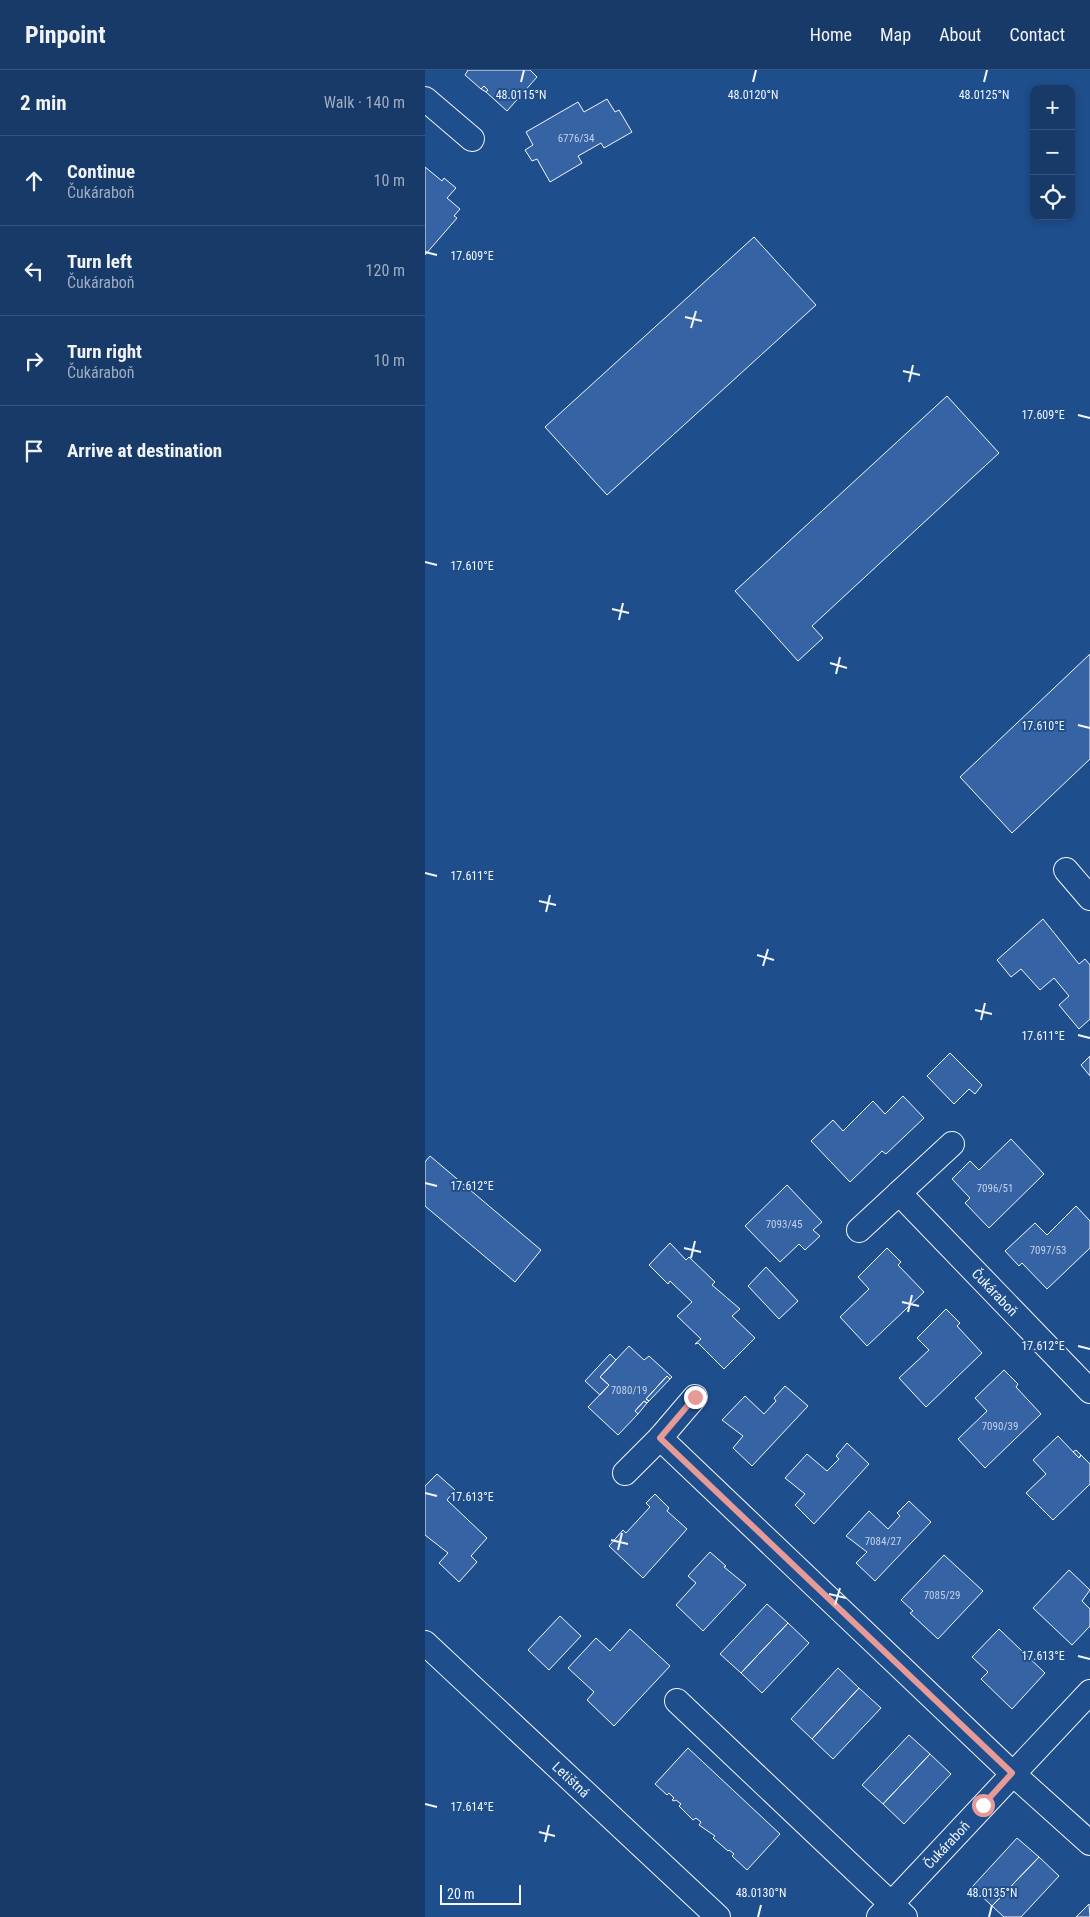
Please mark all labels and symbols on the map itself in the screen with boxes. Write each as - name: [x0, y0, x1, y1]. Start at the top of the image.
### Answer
- text: 48.0115°N: [496, 88, 546, 102]
- text: 48.0120°N: [728, 88, 778, 102]
- text: 48.0125°N: [959, 88, 1009, 102]
- house number: 6776/34: [558, 132, 595, 145]
- text: 17.609°E: [450, 249, 494, 263]
- text: 17.609°E: [1021, 408, 1065, 422]
- text: 17.610°E: [450, 559, 494, 573]
- text: 17.610°E: [1021, 719, 1065, 733]
- text: 17.611°E: [450, 869, 494, 883]
- text: 17.611°E: [1021, 1029, 1065, 1043]
- text: 17.612°E: [450, 1179, 494, 1193]
- house number: 7096/51: [977, 1182, 1013, 1195]
- house number: 7093/45: [766, 1218, 802, 1231]
- house number: 7097/53: [1030, 1244, 1066, 1257]
- street label: Čukáraboň: [969, 1265, 1021, 1319]
- text: 17.612°E: [1021, 1339, 1065, 1353]
- house number: 7080/19: [611, 1384, 647, 1397]
- route end: [684, 1386, 707, 1409]
- house number: 7090/39: [982, 1420, 1018, 1433]
- text: 17.613°E: [450, 1490, 494, 1504]
- house number: 7084/27: [865, 1535, 901, 1548]
- house number: 7085/29: [924, 1589, 960, 1602]
- text: 17.613°E: [1021, 1649, 1065, 1663]
- street label: Letištná: [549, 1759, 593, 1801]
- route start: [972, 1794, 995, 1817]
- text: 17.614°E: [450, 1800, 494, 1814]
- street label: Čukáraboň: [920, 1818, 973, 1872]
- scale bar: [440, 1882, 521, 1905]
- text: 48.0130°N: [736, 1886, 786, 1900]
- text: 48.0135°N: [967, 1886, 1017, 1900]

